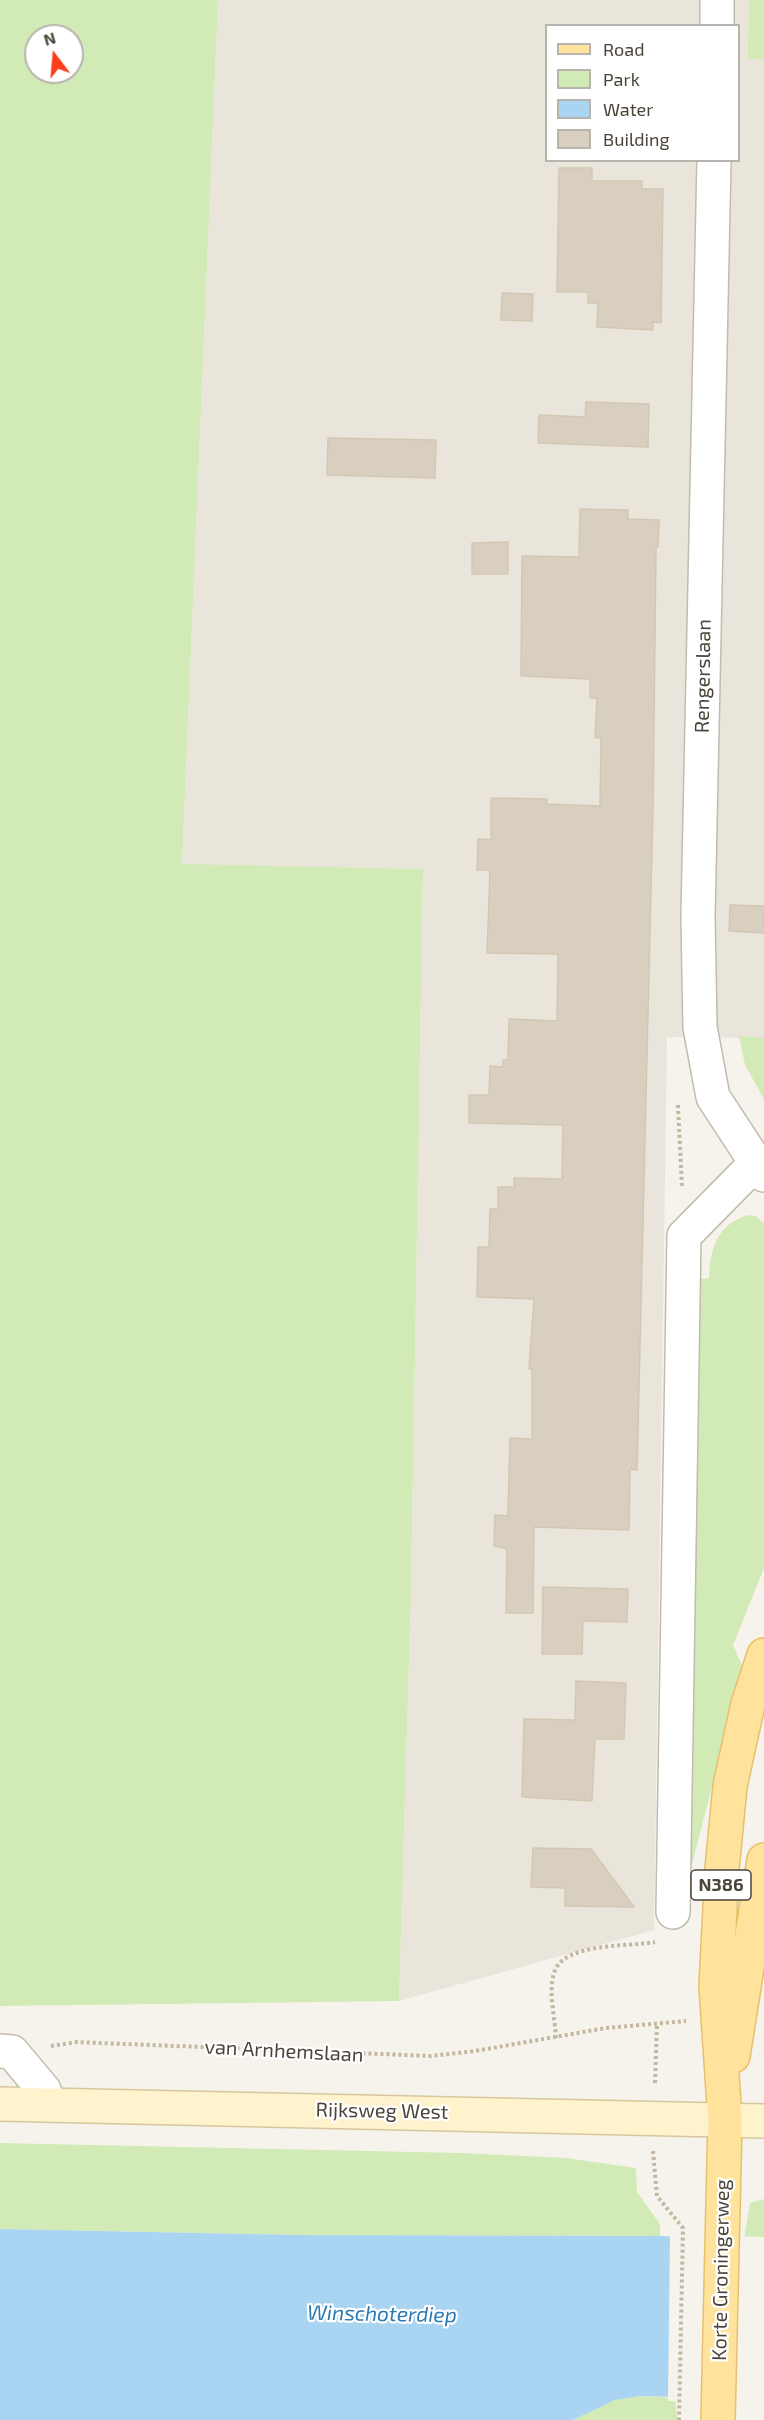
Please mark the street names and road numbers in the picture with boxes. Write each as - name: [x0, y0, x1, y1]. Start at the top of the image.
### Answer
- street label: Rengerslaan: [690, 619, 716, 733]
- road number: N386: [691, 1870, 751, 1900]
- street label: van Arnhemslaan: [204, 2035, 364, 2067]
- street label: Rijksweg West: [316, 2098, 448, 2124]
- street label: Korte Groningerweg: [707, 2179, 735, 2361]

